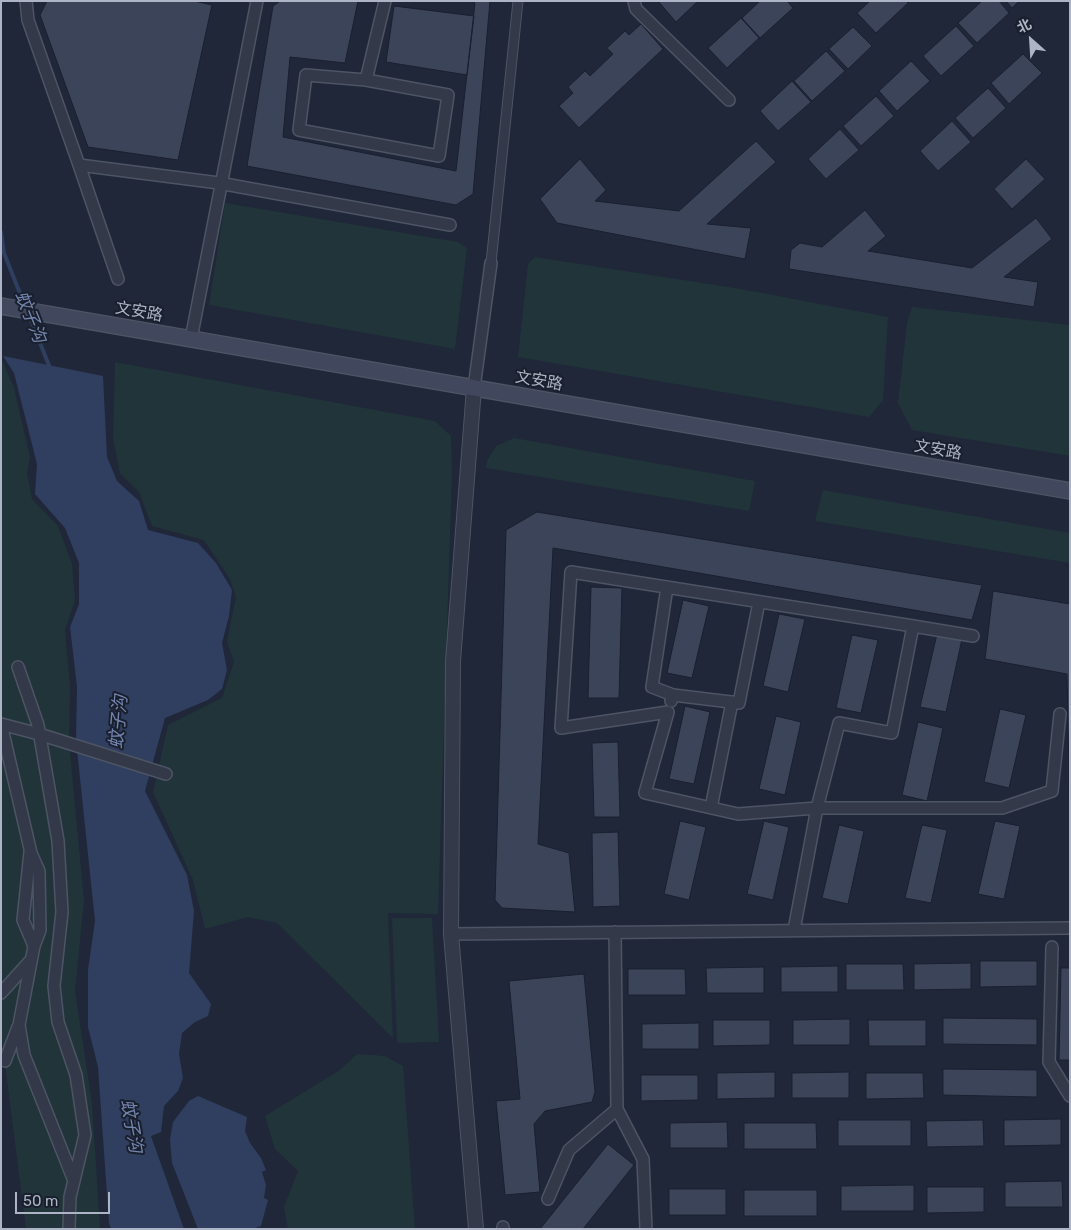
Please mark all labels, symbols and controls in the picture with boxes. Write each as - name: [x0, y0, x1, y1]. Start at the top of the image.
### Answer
- north arrow: [1006, 15, 1056, 65]
- text: 北: [1014, 15, 1034, 37]
- water label: 蚊子沟: [10, 288, 50, 346]
- street label: 文安路: [114, 298, 164, 326]
- street label: 文安路: [514, 367, 564, 395]
- street label: 文安路: [913, 436, 963, 464]
- water label: 蚊子沟: [106, 694, 132, 750]
- water label: 蚊子沟: [116, 1098, 146, 1154]
- scale bar: [18, 1182, 112, 1214]
- text: 50 m: [23, 1192, 58, 1210]

